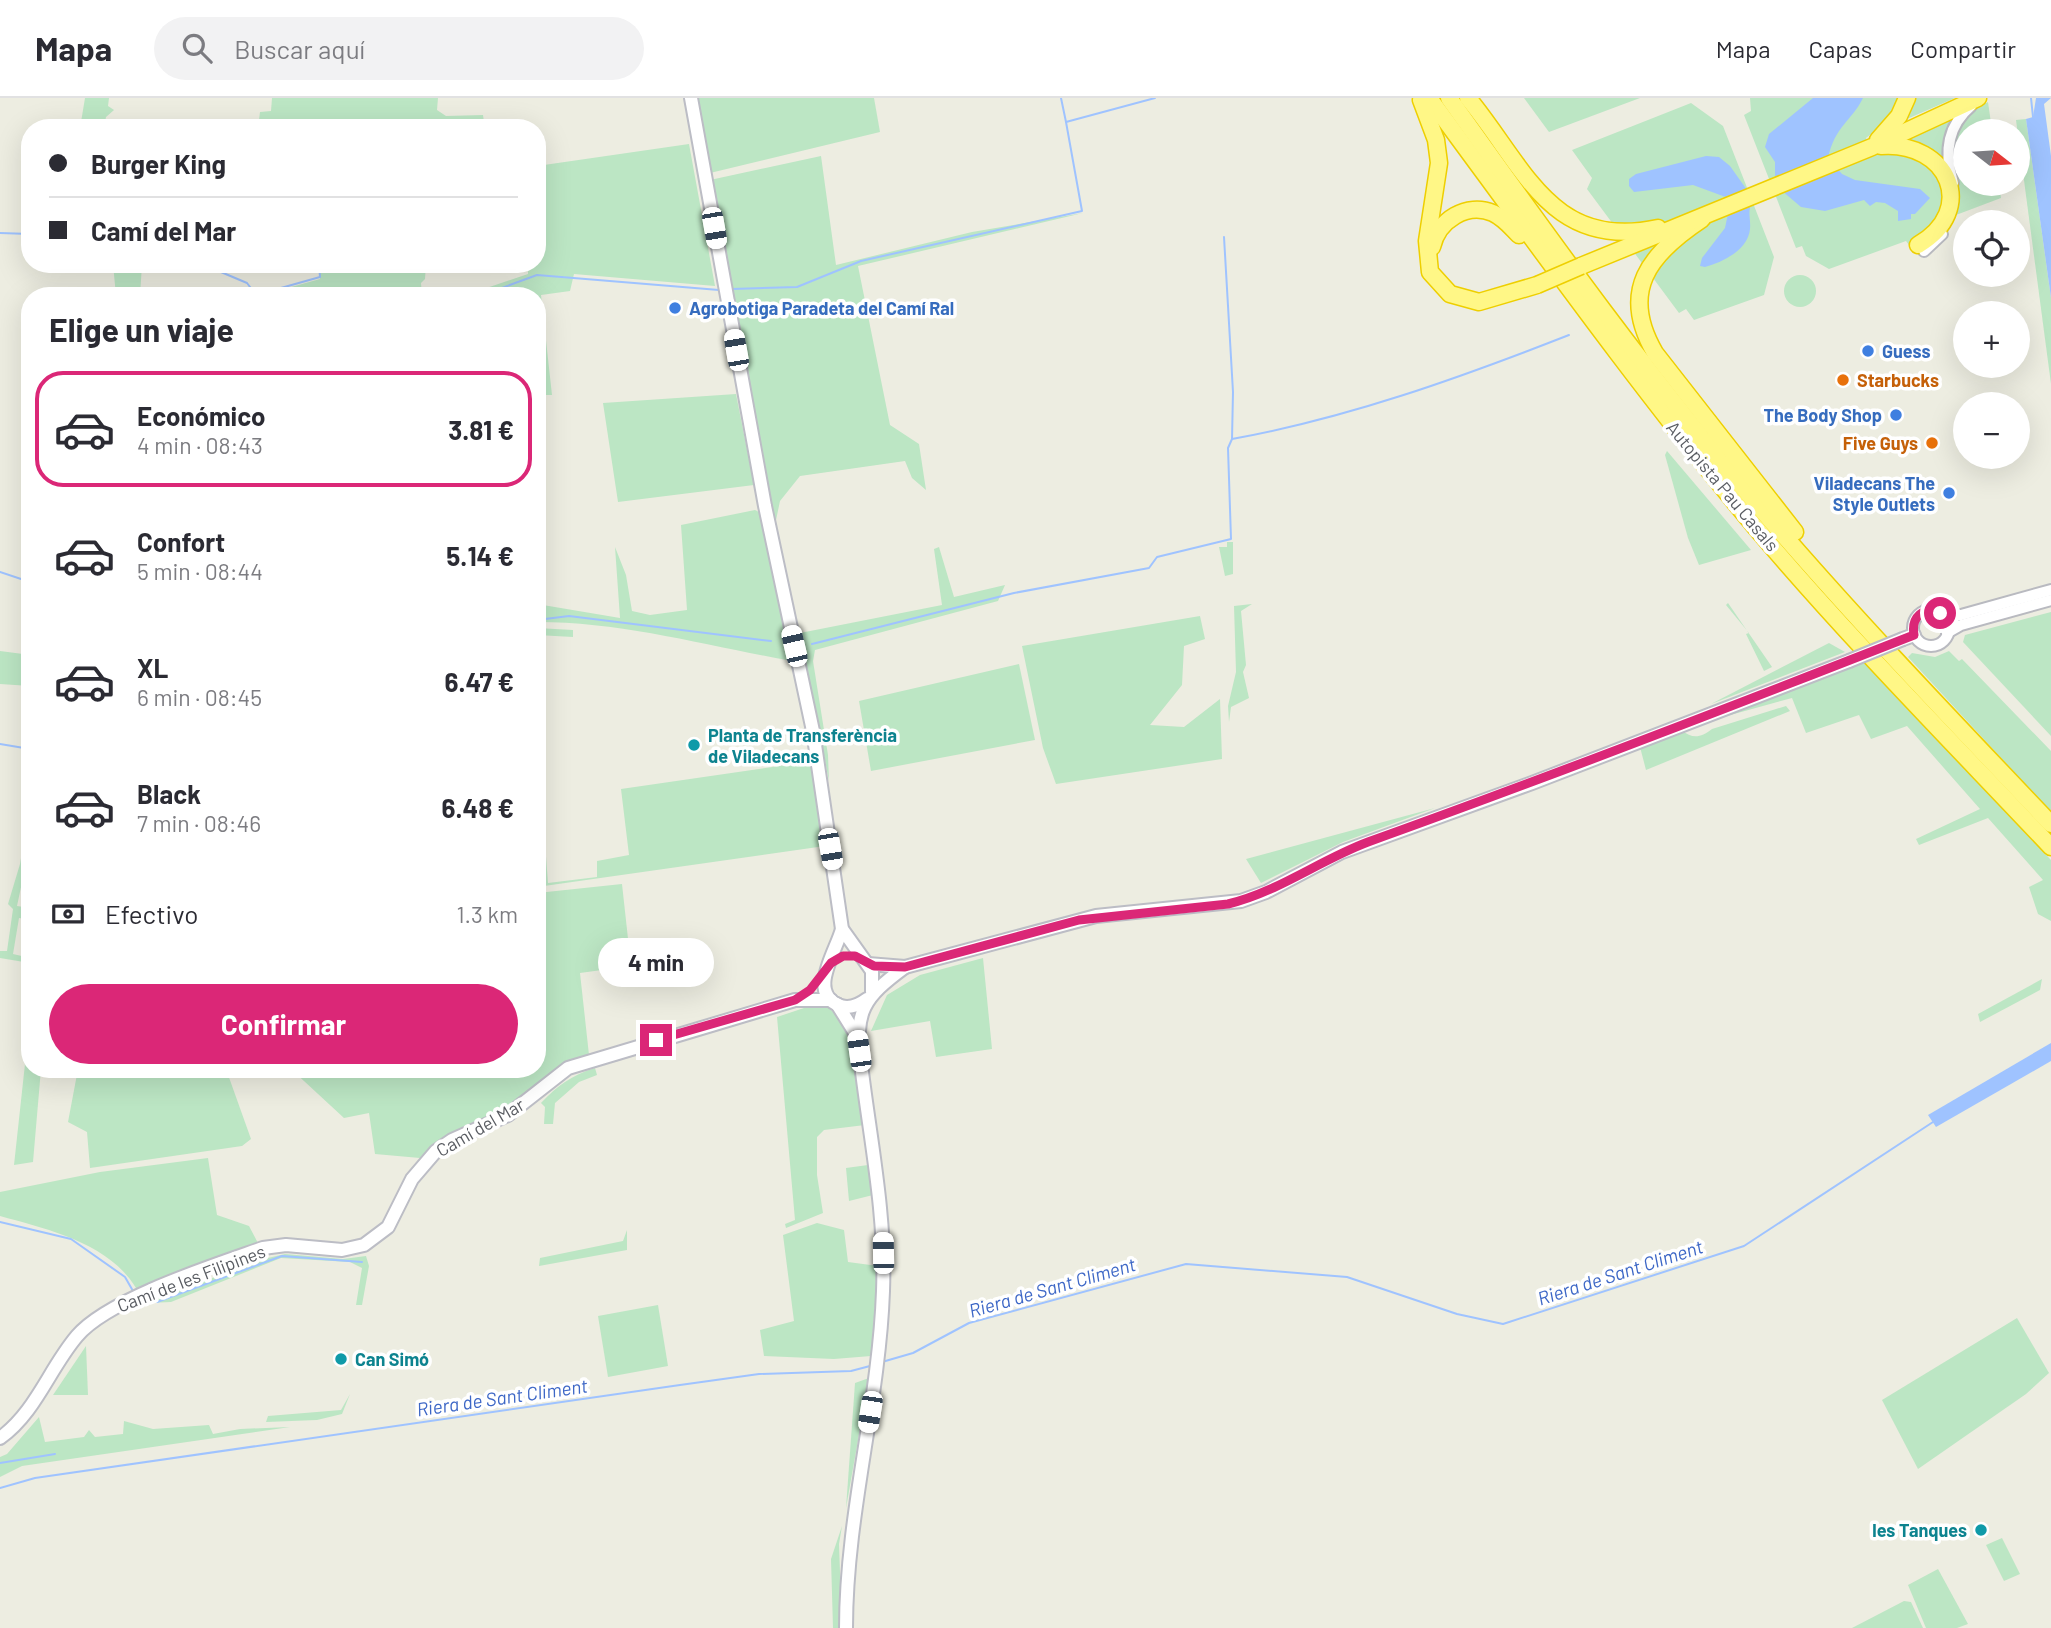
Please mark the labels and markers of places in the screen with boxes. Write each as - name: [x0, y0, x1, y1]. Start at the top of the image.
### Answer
- place label: Agrobotiga Paradeta del Camí Ral: [689, 297, 954, 319]
- marker: Agrobotiga Paradeta del Camí Ral: [667, 300, 683, 316]
- place label: Guess: [1882, 340, 1930, 362]
- marker: Guess: [1860, 343, 1876, 359]
- place label: Starbucks: [1857, 369, 1939, 391]
- marker: Starbucks: [1835, 372, 1851, 388]
- place label: The Body Shop: [1763, 404, 1882, 426]
- marker: The Body Shop: [1888, 407, 1904, 423]
- place label: Five Guys: [1843, 432, 1918, 454]
- marker: Five Guys: [1924, 435, 1940, 451]
- place label: Viladecans The Style Outlets: [1814, 472, 1935, 515]
- marker: Viladecans The Style Outlets: [1941, 485, 1957, 501]
- place label: Planta de Transferència de Viladecans: [708, 724, 897, 767]
- marker: Planta de Transferència de Viladecans: [686, 737, 702, 753]
- place label: Can Simó: [355, 1348, 429, 1370]
- marker: Can Simó: [333, 1351, 349, 1367]
- place label: les Tanques: [1872, 1519, 1967, 1541]
- marker: les Tanques: [1973, 1522, 1989, 1538]

